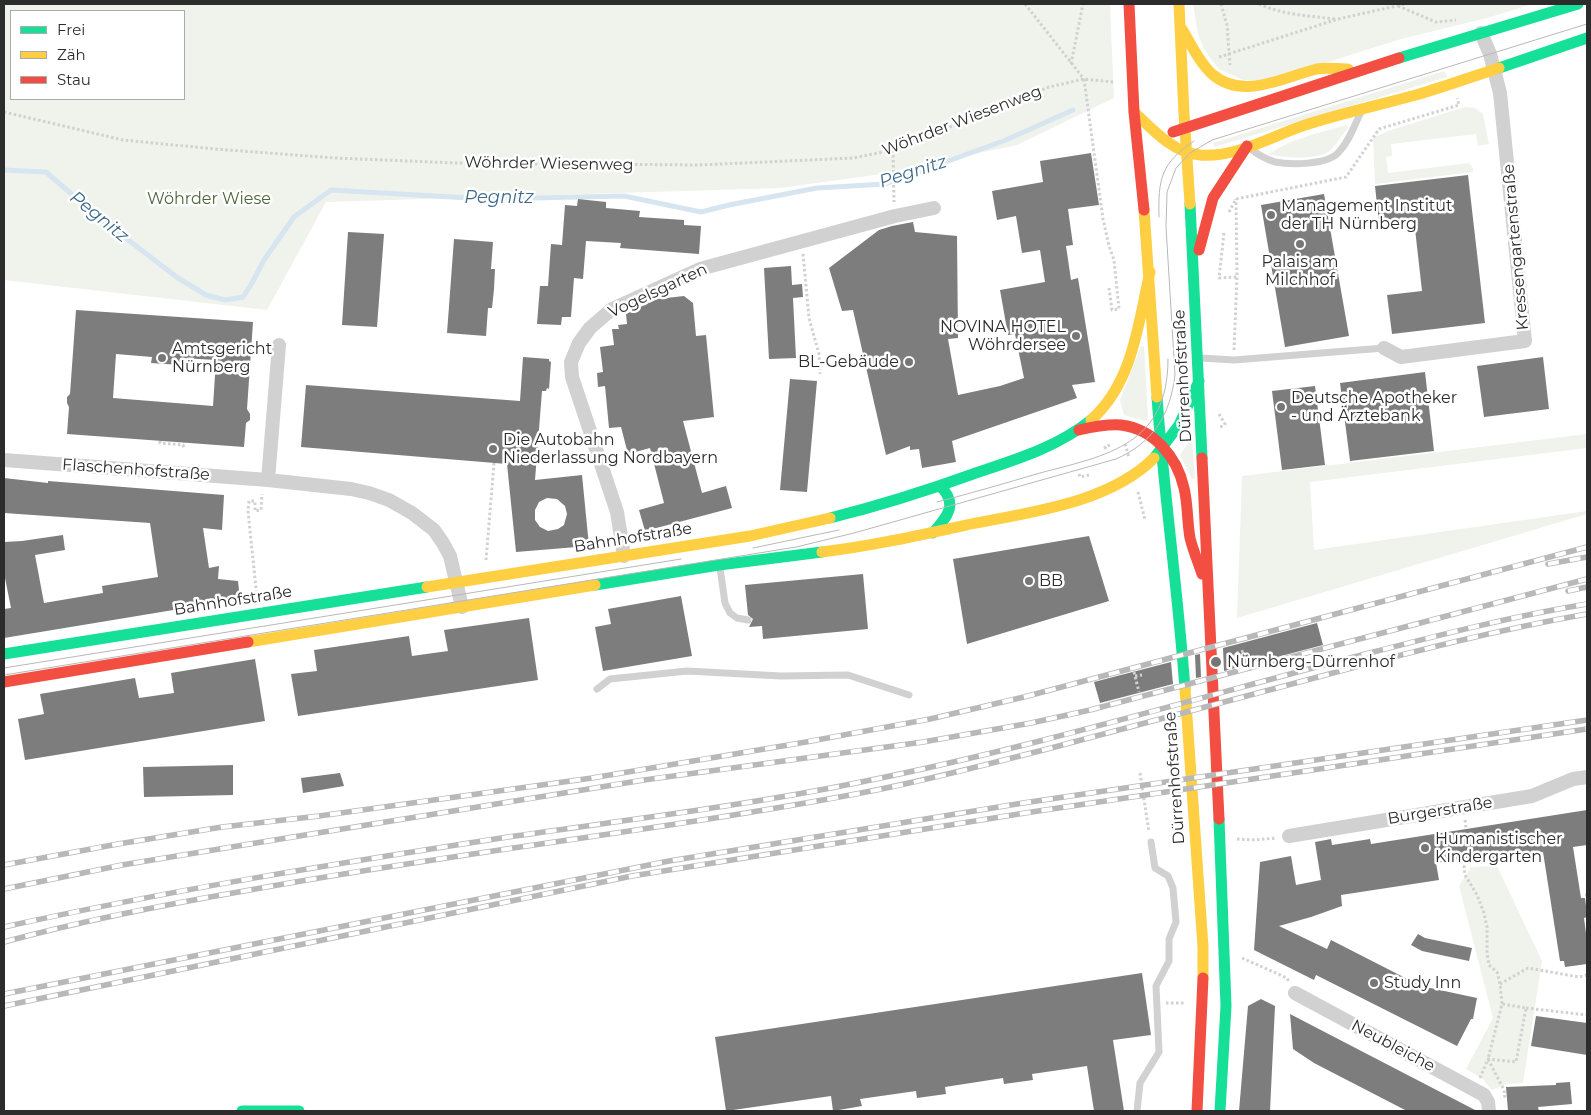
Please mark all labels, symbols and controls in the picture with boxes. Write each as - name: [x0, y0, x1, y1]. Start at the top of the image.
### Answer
- legend: [10, 10, 185, 100]
- text: Frei: [57, 20, 85, 39]
- text: Zäh: [57, 45, 86, 64]
- text: Stau: [57, 70, 91, 89]
- street label: Wöhrder Wiesenweg: [880, 82, 1044, 160]
- water label: Pegnitz: [877, 151, 949, 193]
- street label: Wöhrder Wiesenweg: [464, 153, 634, 175]
- street label: Kressengartenstraße: [1499, 163, 1533, 331]
- water label: Pegnitz: [65, 187, 133, 247]
- water label: Pegnitz: [464, 187, 534, 209]
- park label: Wöhrder Wiese: [147, 189, 271, 209]
- place label: Management Institut der TH Nürnberg: [1281, 196, 1453, 234]
- marker: Management Institut der TH Nürnberg: [1265, 209, 1277, 221]
- marker: Palais am Milchhof: [1294, 238, 1306, 250]
- place label: Palais am Milchhof: [1261, 252, 1339, 290]
- street label: Vogelsgarten: [606, 260, 710, 322]
- street label: Dürrenhofstraße: [1170, 309, 1196, 443]
- place label: NOVINA HOTEL Wöhrdersee: [940, 317, 1066, 355]
- marker: NOVINA HOTEL Wöhrdersee: [1070, 330, 1082, 342]
- place label: Amtsgericht Nürnberg: [172, 339, 272, 377]
- marker: Amtsgericht Nürnberg: [156, 352, 168, 364]
- place label: BL-Gebäude: [798, 352, 899, 372]
- marker: BL-Gebäude: [903, 356, 915, 368]
- place label: Deutsche Apotheker - und Ärztebank: [1291, 388, 1457, 426]
- marker: Deutsche Apotheker - und Ärztebank: [1275, 401, 1287, 413]
- place label: Die Autobahn Niederlassung Nordbayern: [503, 430, 718, 468]
- marker: Die Autobahn Niederlassung Nordbayern: [487, 443, 499, 455]
- street label: Flaschenhofstraße: [62, 455, 210, 485]
- street label: Bahnhofstraße: [573, 519, 693, 557]
- place label: BB: [1039, 571, 1063, 591]
- marker: BB: [1023, 575, 1035, 587]
- street label: Bahnhofstraße: [173, 582, 293, 620]
- place label: Nürnberg-Dürrenhof: [1227, 652, 1395, 672]
- marker: Nürnberg-Dürrenhof: [1209, 655, 1223, 669]
- street label: Dürrenhofstraße: [1161, 711, 1189, 845]
- street label: Burgerstraße: [1386, 793, 1494, 829]
- place label: Humanistischer Kindergarten: [1435, 829, 1562, 867]
- marker: Humanistischer Kindergarten: [1419, 842, 1431, 854]
- place label: Study Inn: [1384, 973, 1461, 993]
- marker: Study Inn: [1368, 977, 1380, 989]
- street label: Neubleiche: [1348, 1016, 1438, 1076]

